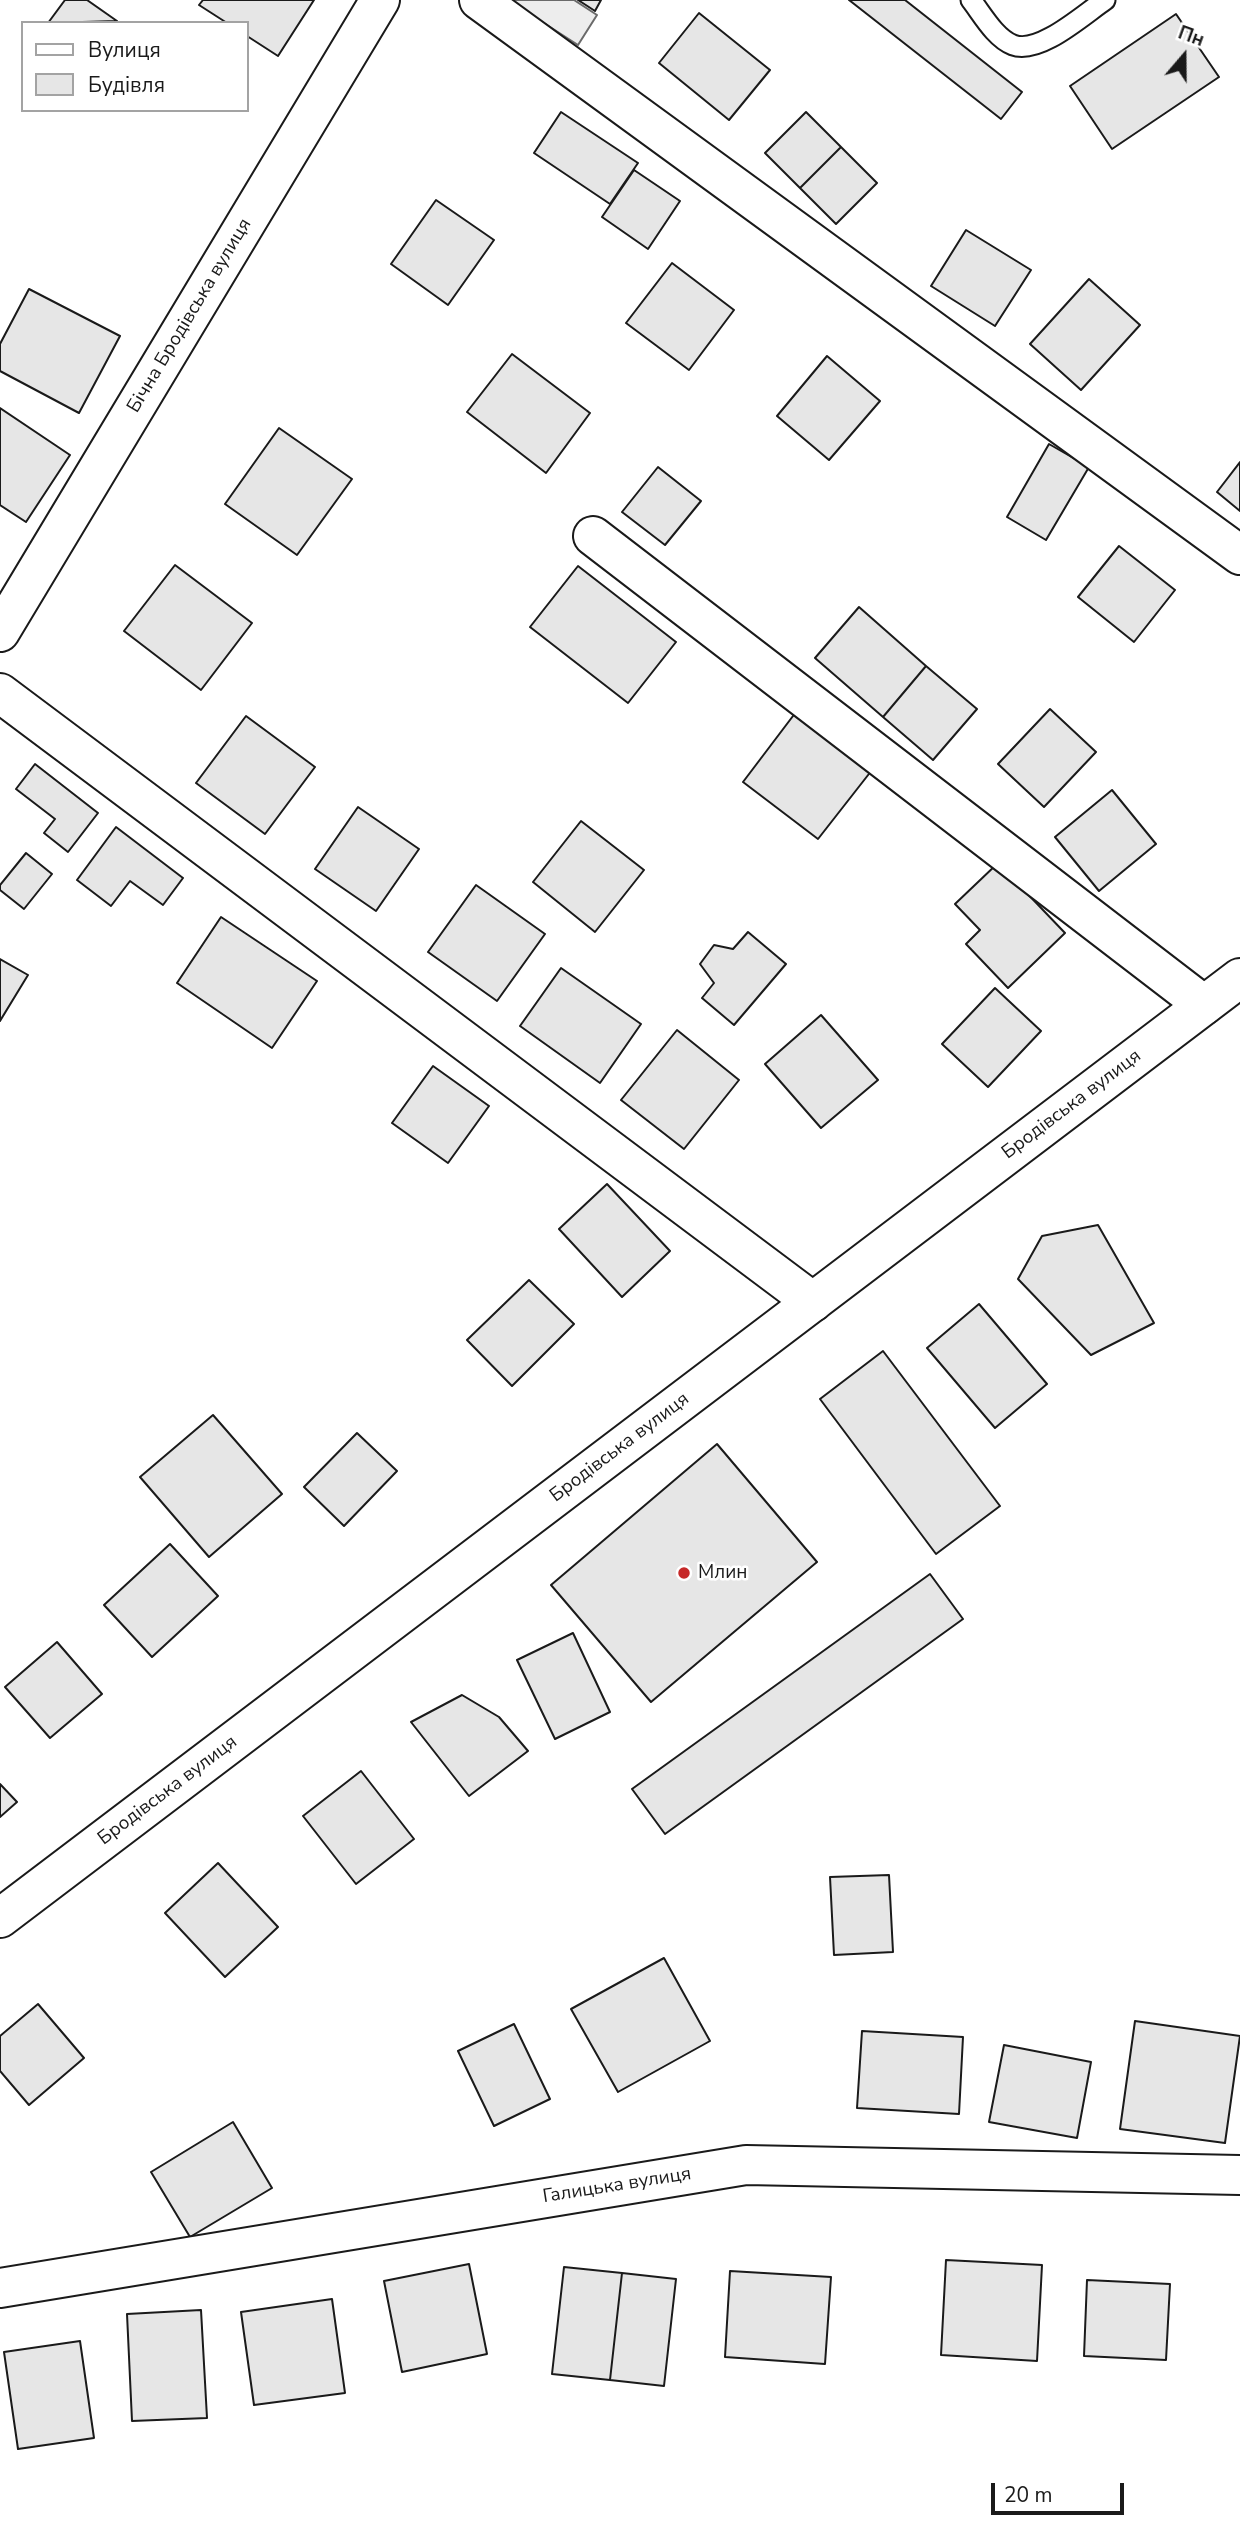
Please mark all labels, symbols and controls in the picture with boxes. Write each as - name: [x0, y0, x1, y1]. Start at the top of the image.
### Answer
- text: Пн: [1174, 20, 1208, 53]
- legend: [21, 21, 248, 112]
- north arrow: [1149, 21, 1219, 91]
- text: Вулиця: [88, 36, 161, 64]
- text: Будівля: [88, 71, 165, 99]
- street label: Бічна Бродівська вулиця: [123, 215, 257, 417]
- street label: Бродівська вулиця: [998, 1045, 1146, 1165]
- street label: Бродівська вулиця: [546, 1388, 694, 1508]
- place label: Млин: [698, 1562, 747, 1584]
- marker: Млин: [676, 1565, 692, 1581]
- street label: Бродівська вулиця: [94, 1731, 242, 1851]
- street label: Галицька вулиця: [541, 2163, 693, 2209]
- scale bar: [995, 2470, 1128, 2514]
- text: 20 m: [1004, 2481, 1053, 2509]

